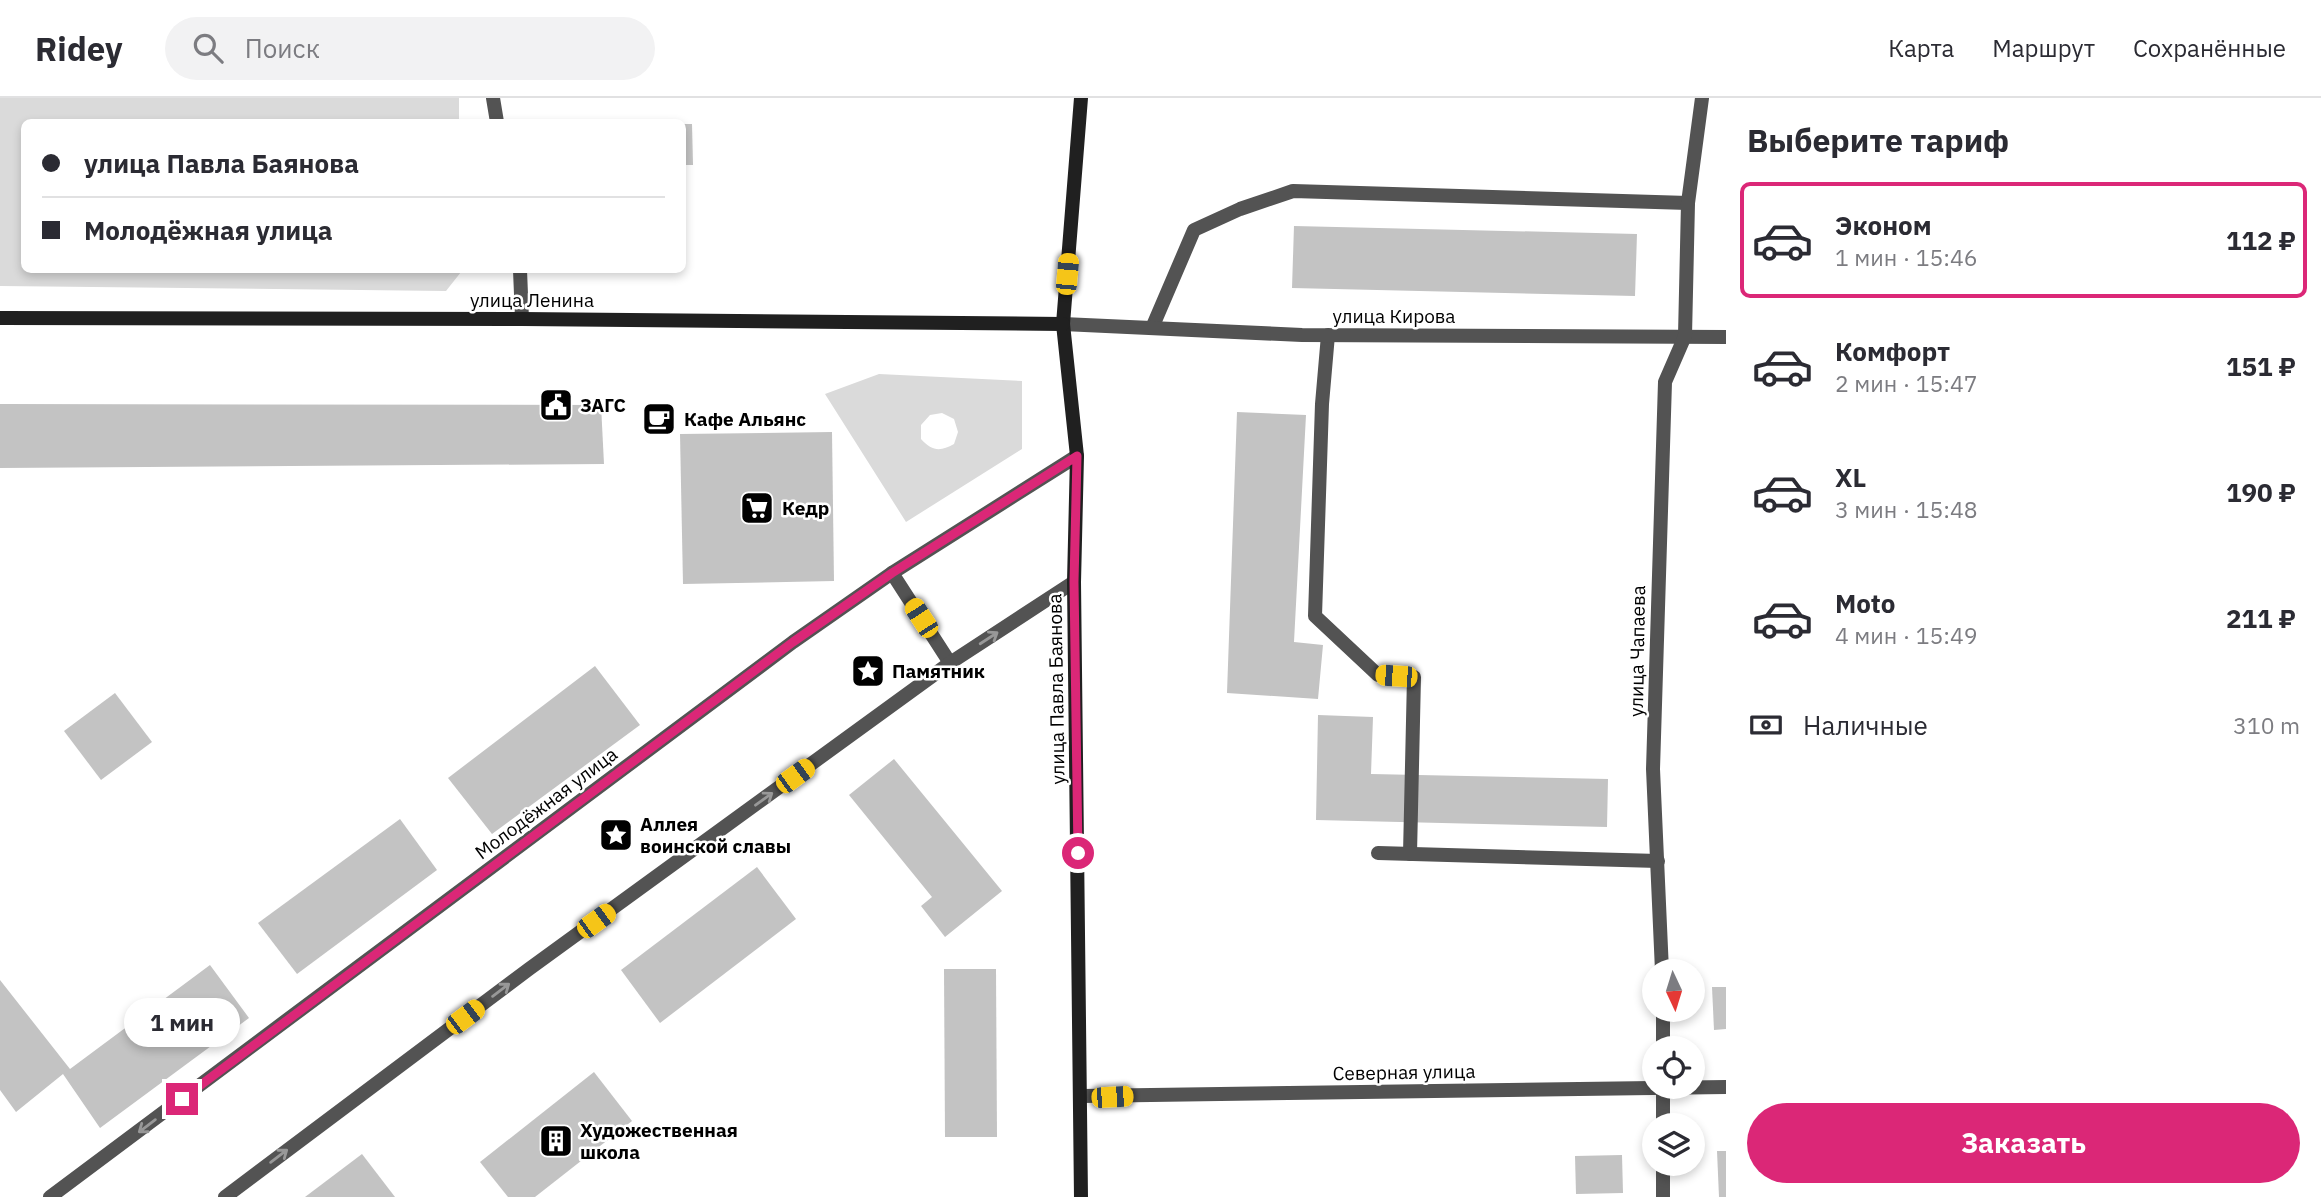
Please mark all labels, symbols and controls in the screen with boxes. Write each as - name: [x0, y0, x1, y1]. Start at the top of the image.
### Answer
- search box: [165, 17, 655, 80]
- text: Ridey: [35, 27, 123, 70]
- icon: search: [189, 29, 227, 67]
- text: Поиск: [245, 31, 320, 65]
- text: Карта: [1888, 32, 1954, 64]
- text: Маршрут: [1992, 32, 2095, 64]
- text: Сохранённые: [2133, 32, 2286, 64]
- text: Выберите тариф: [1747, 119, 2009, 161]
- text: улица Павла Баянова: [84, 146, 359, 180]
- text: Эконом: [1835, 208, 1932, 242]
- icon: car: [1751, 209, 1814, 272]
- text: Молодёжная улица: [84, 213, 332, 247]
- text: 112 ₽: [2226, 223, 2296, 257]
- text: 1 мин · 15:46: [1835, 242, 1978, 272]
- car: [1055, 252, 1080, 296]
- street label: улица Ленина: [470, 288, 594, 312]
- street label: улица Кирова: [1333, 304, 1456, 328]
- text: Комфорт: [1835, 334, 1950, 368]
- icon: car: [1751, 335, 1814, 398]
- text: 151 ₽: [2226, 349, 2296, 383]
- text: 2 мин · 15:47: [1835, 368, 1978, 398]
- public building icon: ЗАГС: [537, 386, 575, 424]
- place label: ЗАГС: [580, 393, 626, 417]
- cafe icon: Кафе Альянс: [640, 400, 678, 438]
- place label: Кафе Альянс: [684, 407, 806, 431]
- text: XL: [1835, 460, 1866, 494]
- icon: car: [1751, 461, 1814, 524]
- text: 190 ₽: [2226, 475, 2296, 509]
- supermarket icon: Кедр: [738, 489, 776, 527]
- text: 3 мин · 15:48: [1835, 494, 1978, 524]
- place label: Кедр: [782, 496, 829, 520]
- street label: улица Чапаева: [1624, 585, 1650, 717]
- text: Moto: [1835, 586, 1895, 620]
- icon: car: [1751, 587, 1814, 650]
- street label: улица Павла Баянова: [1042, 593, 1070, 785]
- car: [901, 595, 942, 641]
- text: 211 ₽: [2226, 601, 2296, 635]
- text: 4 мин · 15:49: [1835, 620, 1978, 650]
- one-way arrow: [979, 631, 998, 645]
- place icon: Памятник: [849, 652, 887, 690]
- place label: Памятник: [892, 659, 985, 683]
- car: [1375, 664, 1418, 688]
- icon: cash: [1747, 706, 1785, 744]
- text: Наличные: [1803, 708, 1928, 742]
- text: 310 m: [2233, 710, 2300, 740]
- street label: Молодёжная улица: [470, 742, 622, 864]
- car: [772, 755, 819, 797]
- one-way arrow: [754, 791, 773, 806]
- place label: Аллея воинской славы: [640, 812, 791, 858]
- place icon: Аллея воинской славы: [597, 816, 635, 854]
- route start: [1062, 837, 1094, 869]
- car: [573, 900, 620, 942]
- north arrow: [1642, 959, 1704, 1022]
- map controls: [1642, 959, 1705, 1176]
- one-way arrow: [491, 983, 510, 998]
- car: [442, 996, 489, 1038]
- callout: 1 мин: [124, 998, 240, 1046]
- text: 1 мин: [150, 1007, 214, 1037]
- button: locate: [1642, 1036, 1705, 1099]
- street label: Северная улица: [1332, 1059, 1476, 1085]
- route end: [166, 1083, 198, 1115]
- car: [1091, 1085, 1134, 1109]
- button: Заказать: [1747, 1103, 2300, 1183]
- button: layers: [1642, 1113, 1705, 1176]
- one-way arrow: [138, 1118, 157, 1133]
- place label: Художественная школа: [580, 1118, 738, 1164]
- building icon: Художественная школа: [537, 1122, 575, 1160]
- one-way arrow: [270, 1149, 289, 1164]

